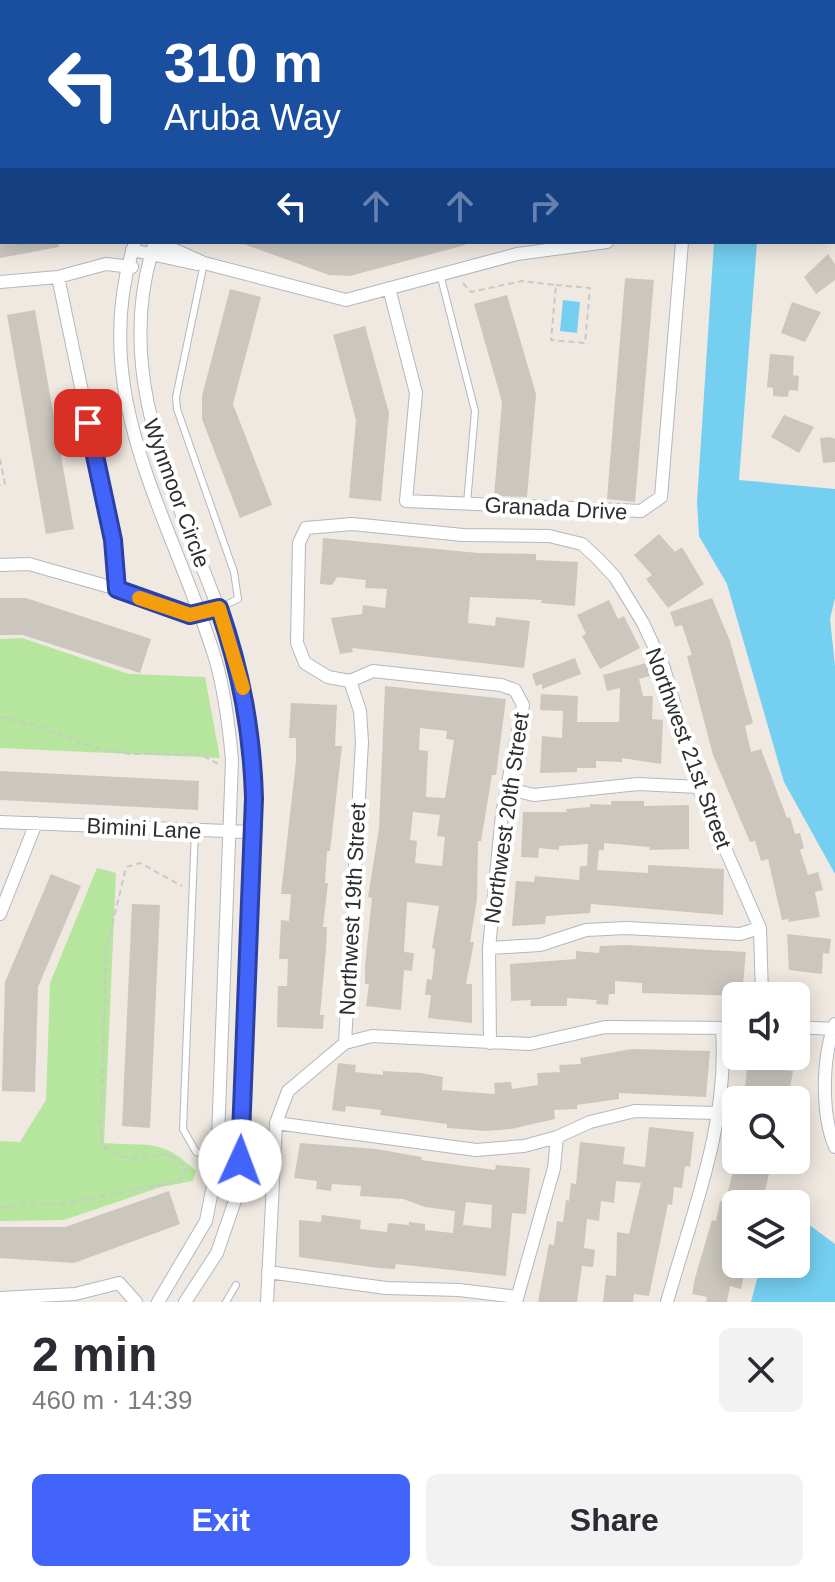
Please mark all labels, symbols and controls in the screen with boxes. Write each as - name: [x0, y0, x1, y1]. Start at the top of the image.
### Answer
- text: 310 m: [164, 31, 323, 94]
- icon: left: [32, 32, 136, 136]
- text: Aruba Way: [164, 97, 341, 138]
- icon: left: [270, 184, 314, 228]
- icon: ahead: [354, 184, 398, 228]
- icon: ahead: [438, 184, 482, 228]
- icon: right: [522, 184, 566, 228]
- pin: [54, 389, 122, 457]
- icon: arrive: [66, 401, 110, 445]
- street label: Wynmoor Circle: [138, 415, 215, 571]
- street label: Granada Drive: [484, 492, 628, 525]
- street label: Northwest 21st Street: [641, 645, 736, 852]
- street label: Northwest 20th Street: [479, 711, 534, 925]
- street label: Northwest 19th Street: [334, 802, 371, 1016]
- street label: Bimini Lane: [86, 813, 202, 844]
- map controls: [722, 982, 810, 1278]
- button: sound: [722, 982, 810, 1070]
- button: search: [722, 1086, 810, 1174]
- position arrow: [198, 1119, 282, 1203]
- button: layers: [722, 1190, 810, 1278]
- text: 2 min: [32, 1328, 157, 1381]
- button: close: [719, 1328, 803, 1412]
- text: 460 m · 14:39: [32, 1385, 192, 1415]
- button: Exit: [32, 1474, 410, 1566]
- button: Share: [426, 1474, 803, 1566]

